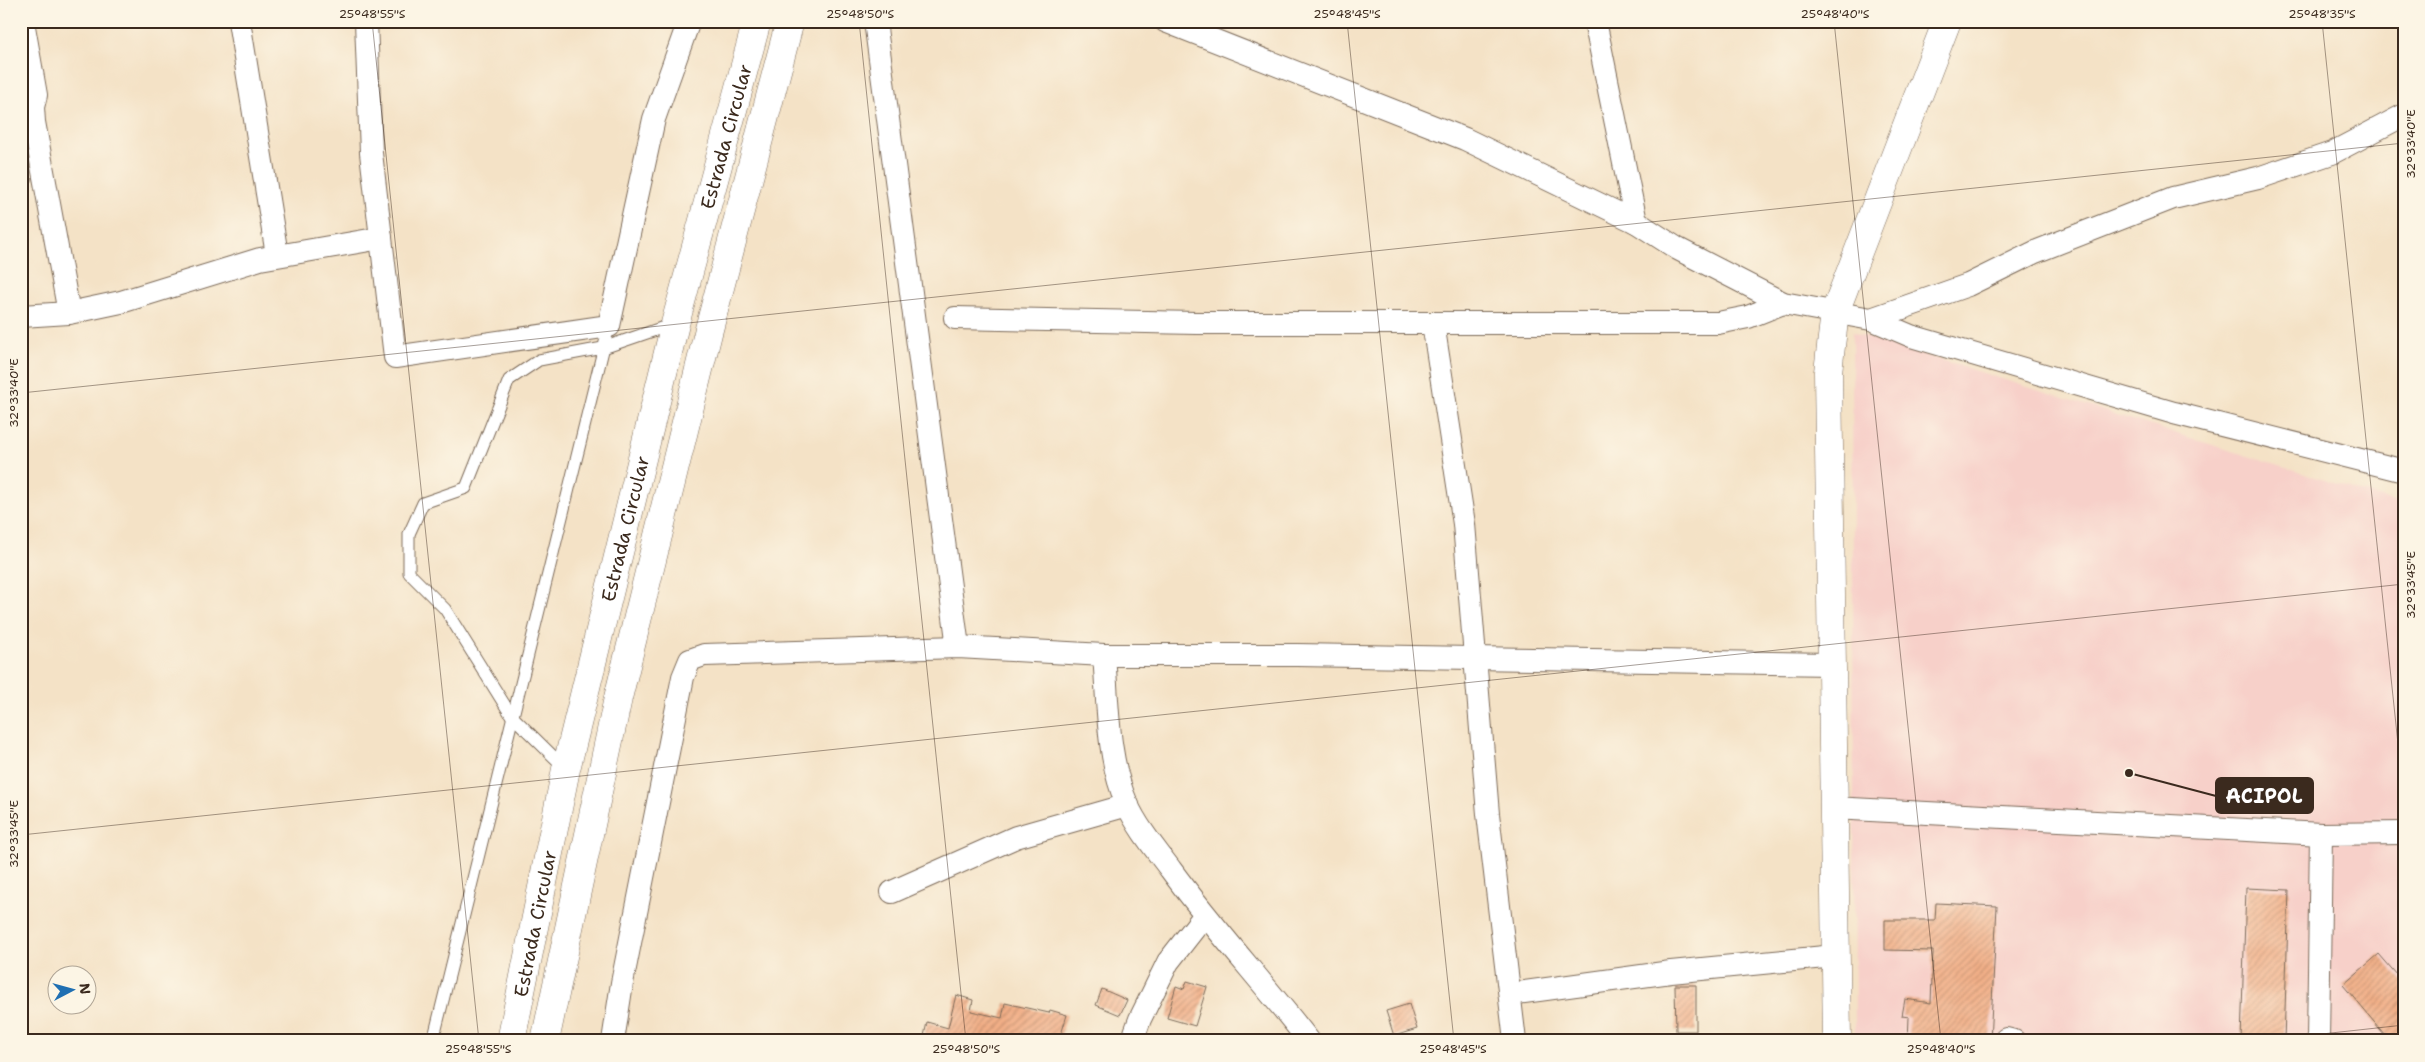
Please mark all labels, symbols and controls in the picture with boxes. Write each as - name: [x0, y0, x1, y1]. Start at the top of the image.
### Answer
- text: 25°48'55"S: [339, 6, 406, 22]
- text: 25°48'50"S: [826, 6, 894, 22]
- text: 25°48'45"S: [1313, 6, 1381, 22]
- text: 25°48'40"S: [1801, 6, 1870, 22]
- text: 25°48'35"S: [2288, 6, 2356, 22]
- street label: Estrada Circular: [695, 61, 758, 212]
- text: 32°33'40"E: [2403, 109, 2419, 179]
- text: 32°33'40"E: [6, 358, 22, 428]
- street label: Estrada Circular: [595, 453, 655, 604]
- text: 32°33'45"E: [2403, 551, 2419, 619]
- callout: ACIPOL: [2216, 778, 2313, 813]
- text: ACIPOL: [2225, 783, 2303, 809]
- text: 32°33'45"E: [6, 800, 22, 868]
- street label: Estrada Circular: [508, 848, 562, 999]
- north arrow: [48, 964, 98, 1014]
- text: N: [75, 982, 94, 995]
- text: 25°48'55"S: [445, 1041, 512, 1057]
- text: 25°48'50"S: [932, 1041, 1000, 1057]
- text: 25°48'45"S: [1419, 1041, 1487, 1057]
- text: 25°48'40"S: [1907, 1041, 1976, 1057]

